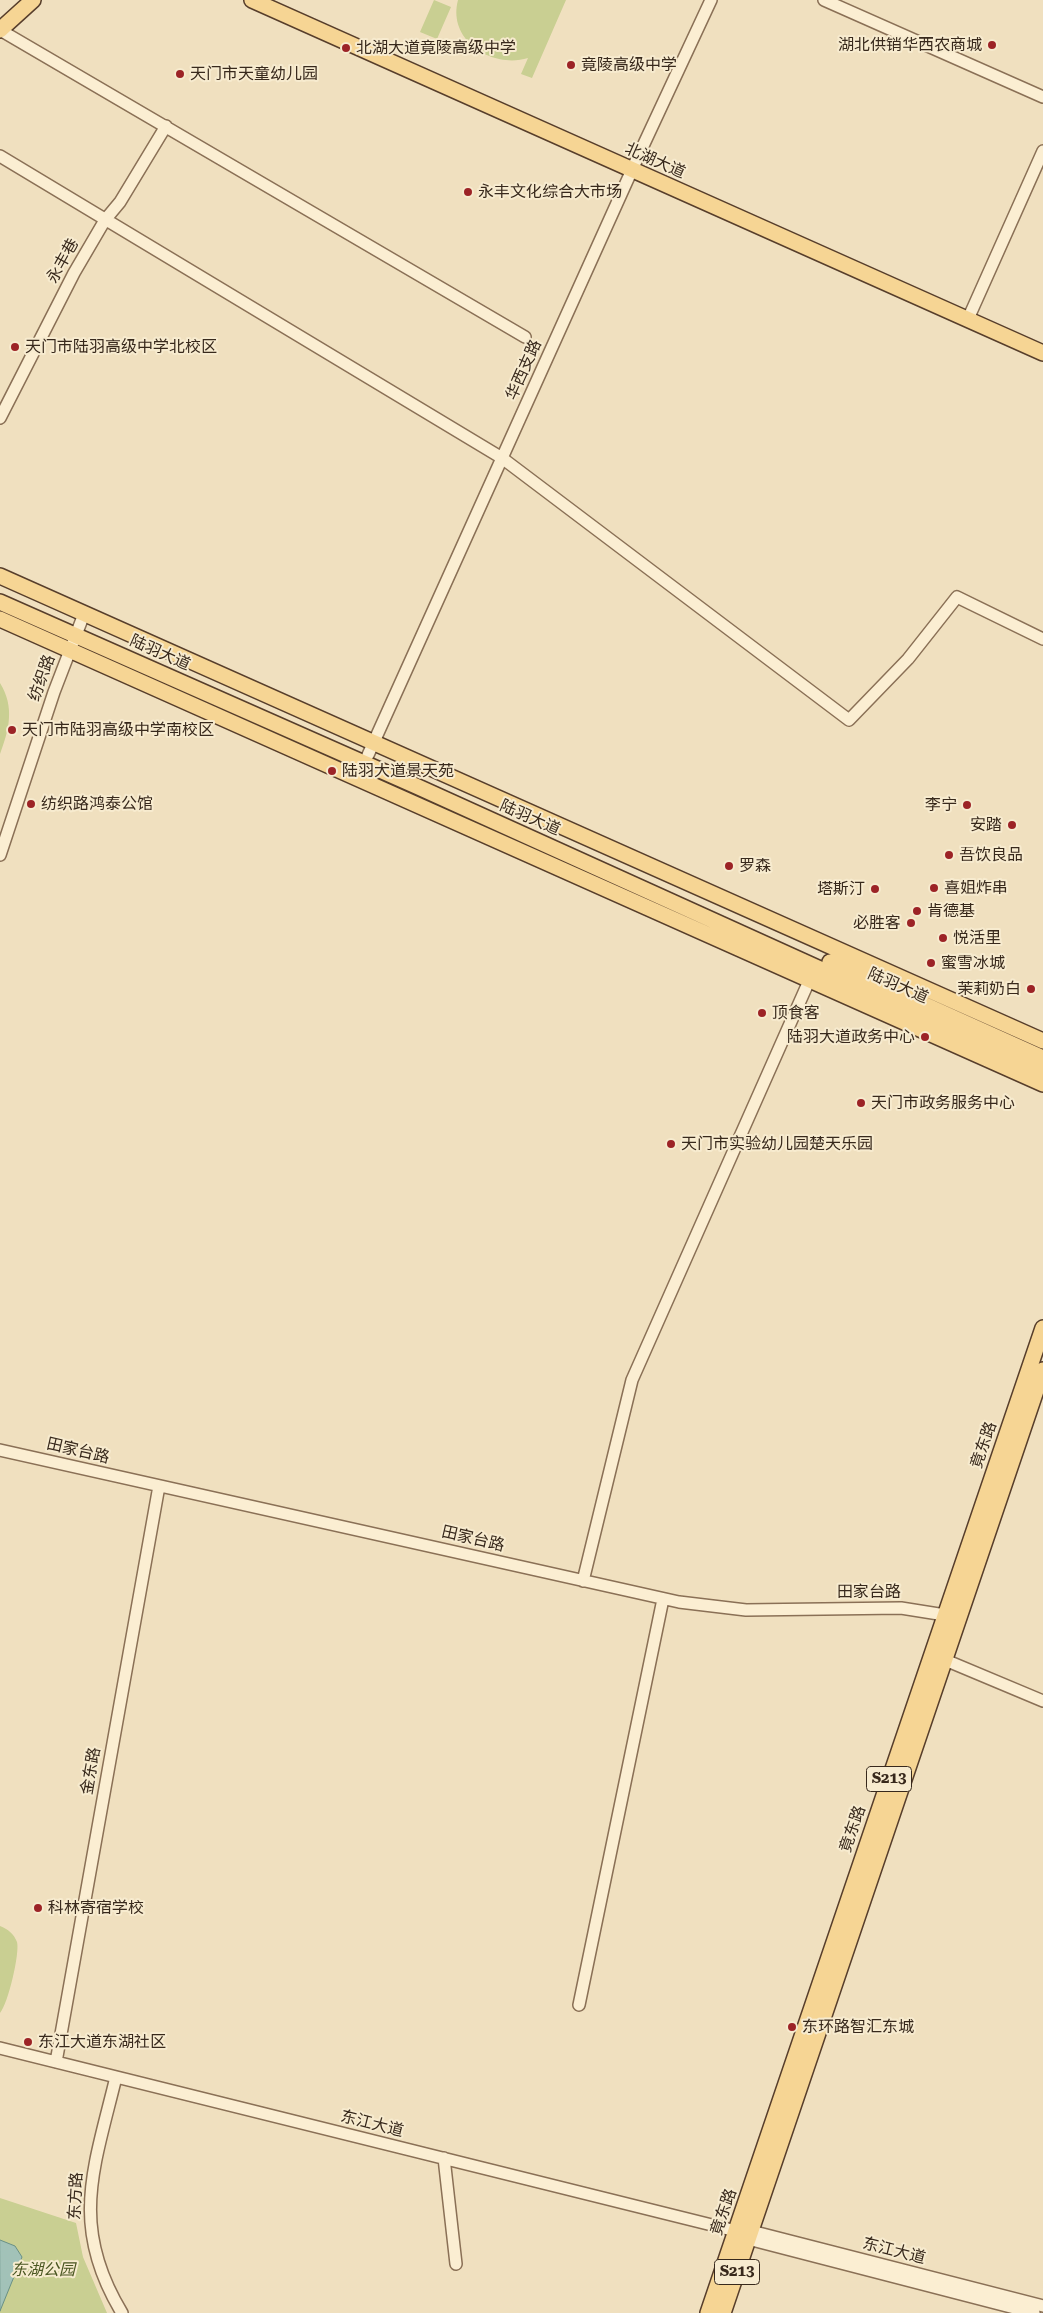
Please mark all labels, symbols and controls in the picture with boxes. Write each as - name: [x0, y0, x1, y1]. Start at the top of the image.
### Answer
- place label: 湖北供销华西农商城: [838, 35, 982, 55]
- place label: 北湖大道竟陵高级中学: [356, 38, 516, 58]
- marker: 湖北供销华西农商城: [986, 39, 998, 51]
- marker: 北湖大道竟陵高级中学: [340, 42, 352, 54]
- place label: 竟陵高级中学: [581, 55, 677, 75]
- marker: 竟陵高级中学: [565, 59, 577, 71]
- place label: 天门市天童幼儿园: [190, 64, 318, 84]
- marker: 天门市天童幼儿园: [174, 68, 186, 80]
- street label: 北湖大道: [622, 139, 688, 183]
- place label: 永丰文化综合大市场: [478, 182, 622, 202]
- marker: 永丰文化综合大市场: [462, 186, 474, 198]
- street label: 永丰巷: [43, 235, 83, 287]
- place label: 天门市陆羽高级中学北校区: [25, 337, 217, 357]
- street label: 华西支路: [502, 337, 546, 403]
- marker: 天门市陆羽高级中学北校区: [9, 341, 21, 353]
- street label: 陆羽大道: [127, 631, 193, 675]
- street label: 纺织路: [25, 652, 59, 704]
- place label: 天门市陆羽高级中学南校区: [22, 720, 214, 740]
- marker: 天门市陆羽高级中学南校区: [6, 724, 18, 736]
- place label: 陆羽大道景天苑: [342, 761, 454, 781]
- marker: 陆羽大道景天苑: [326, 765, 338, 777]
- place label: 纺织路鸿泰公馆: [41, 794, 153, 814]
- place label: 李宁: [925, 795, 957, 815]
- street label: 陆羽大道: [497, 796, 563, 840]
- marker: 纺织路鸿泰公馆: [25, 798, 37, 810]
- marker: 李宁: [961, 799, 973, 811]
- place label: 安踏: [970, 815, 1002, 835]
- marker: 安踏: [1006, 819, 1018, 831]
- place label: 吾饮良品: [959, 845, 1023, 865]
- marker: 吾饮良品: [943, 849, 955, 861]
- place label: 罗森: [739, 856, 771, 876]
- marker: 罗森: [723, 860, 735, 872]
- place label: 喜姐炸串: [944, 878, 1008, 898]
- place label: 塔斯汀: [817, 879, 865, 899]
- marker: 喜姐炸串: [928, 882, 940, 894]
- marker: 塔斯汀: [869, 883, 881, 895]
- place label: 肯德基: [927, 901, 975, 921]
- marker: 肯德基: [911, 905, 923, 917]
- place label: 必胜客: [853, 913, 901, 933]
- marker: 必胜客: [905, 917, 917, 929]
- place label: 悦活里: [953, 928, 1001, 948]
- marker: 悦活里: [937, 932, 949, 944]
- place label: 蜜雪冰城: [941, 953, 1005, 973]
- marker: 蜜雪冰城: [925, 957, 937, 969]
- street label: 陆羽大道: [865, 964, 931, 1008]
- place label: 茉莉奶白: [957, 979, 1021, 999]
- marker: 茉莉奶白: [1025, 983, 1037, 995]
- place label: 顶食客: [772, 1003, 820, 1023]
- marker: 顶食客: [756, 1007, 768, 1019]
- place label: 陆羽大道政务中心: [787, 1027, 915, 1047]
- marker: 陆羽大道政务中心: [919, 1031, 931, 1043]
- place label: 天门市政务服务中心: [871, 1093, 1015, 1113]
- marker: 天门市政务服务中心: [855, 1097, 867, 1109]
- place label: 天门市实验幼儿园楚天乐园: [681, 1134, 873, 1154]
- marker: 天门市实验幼儿园楚天乐园: [665, 1138, 677, 1150]
- street label: 竟东路: [967, 1419, 1001, 1471]
- street label: 田家台路: [45, 1434, 111, 1468]
- street label: 田家台路: [440, 1522, 506, 1556]
- street label: 田家台路: [837, 1582, 901, 1602]
- street label: 金东路: [77, 1746, 105, 1796]
- road number: S213: [866, 1766, 912, 1792]
- street label: 竟东路: [836, 1803, 870, 1855]
- place label: 科林寄宿学校: [48, 1898, 144, 1918]
- marker: 科林寄宿学校: [32, 1902, 44, 1914]
- place label: 东环路智汇东城: [802, 2017, 914, 2037]
- marker: 东环路智汇东城: [786, 2021, 798, 2033]
- place label: 东江大道东湖社区: [38, 2032, 166, 2052]
- marker: 东江大道东湖社区: [22, 2036, 34, 2048]
- street label: 东江大道: [339, 2107, 405, 2141]
- street label: 东方路: [65, 2172, 87, 2220]
- street label: 竟东路: [707, 2186, 741, 2238]
- street label: 东江大道: [861, 2234, 927, 2268]
- park label: 东湖公园: [11, 2260, 75, 2280]
- road number: S213: [714, 2260, 760, 2284]

